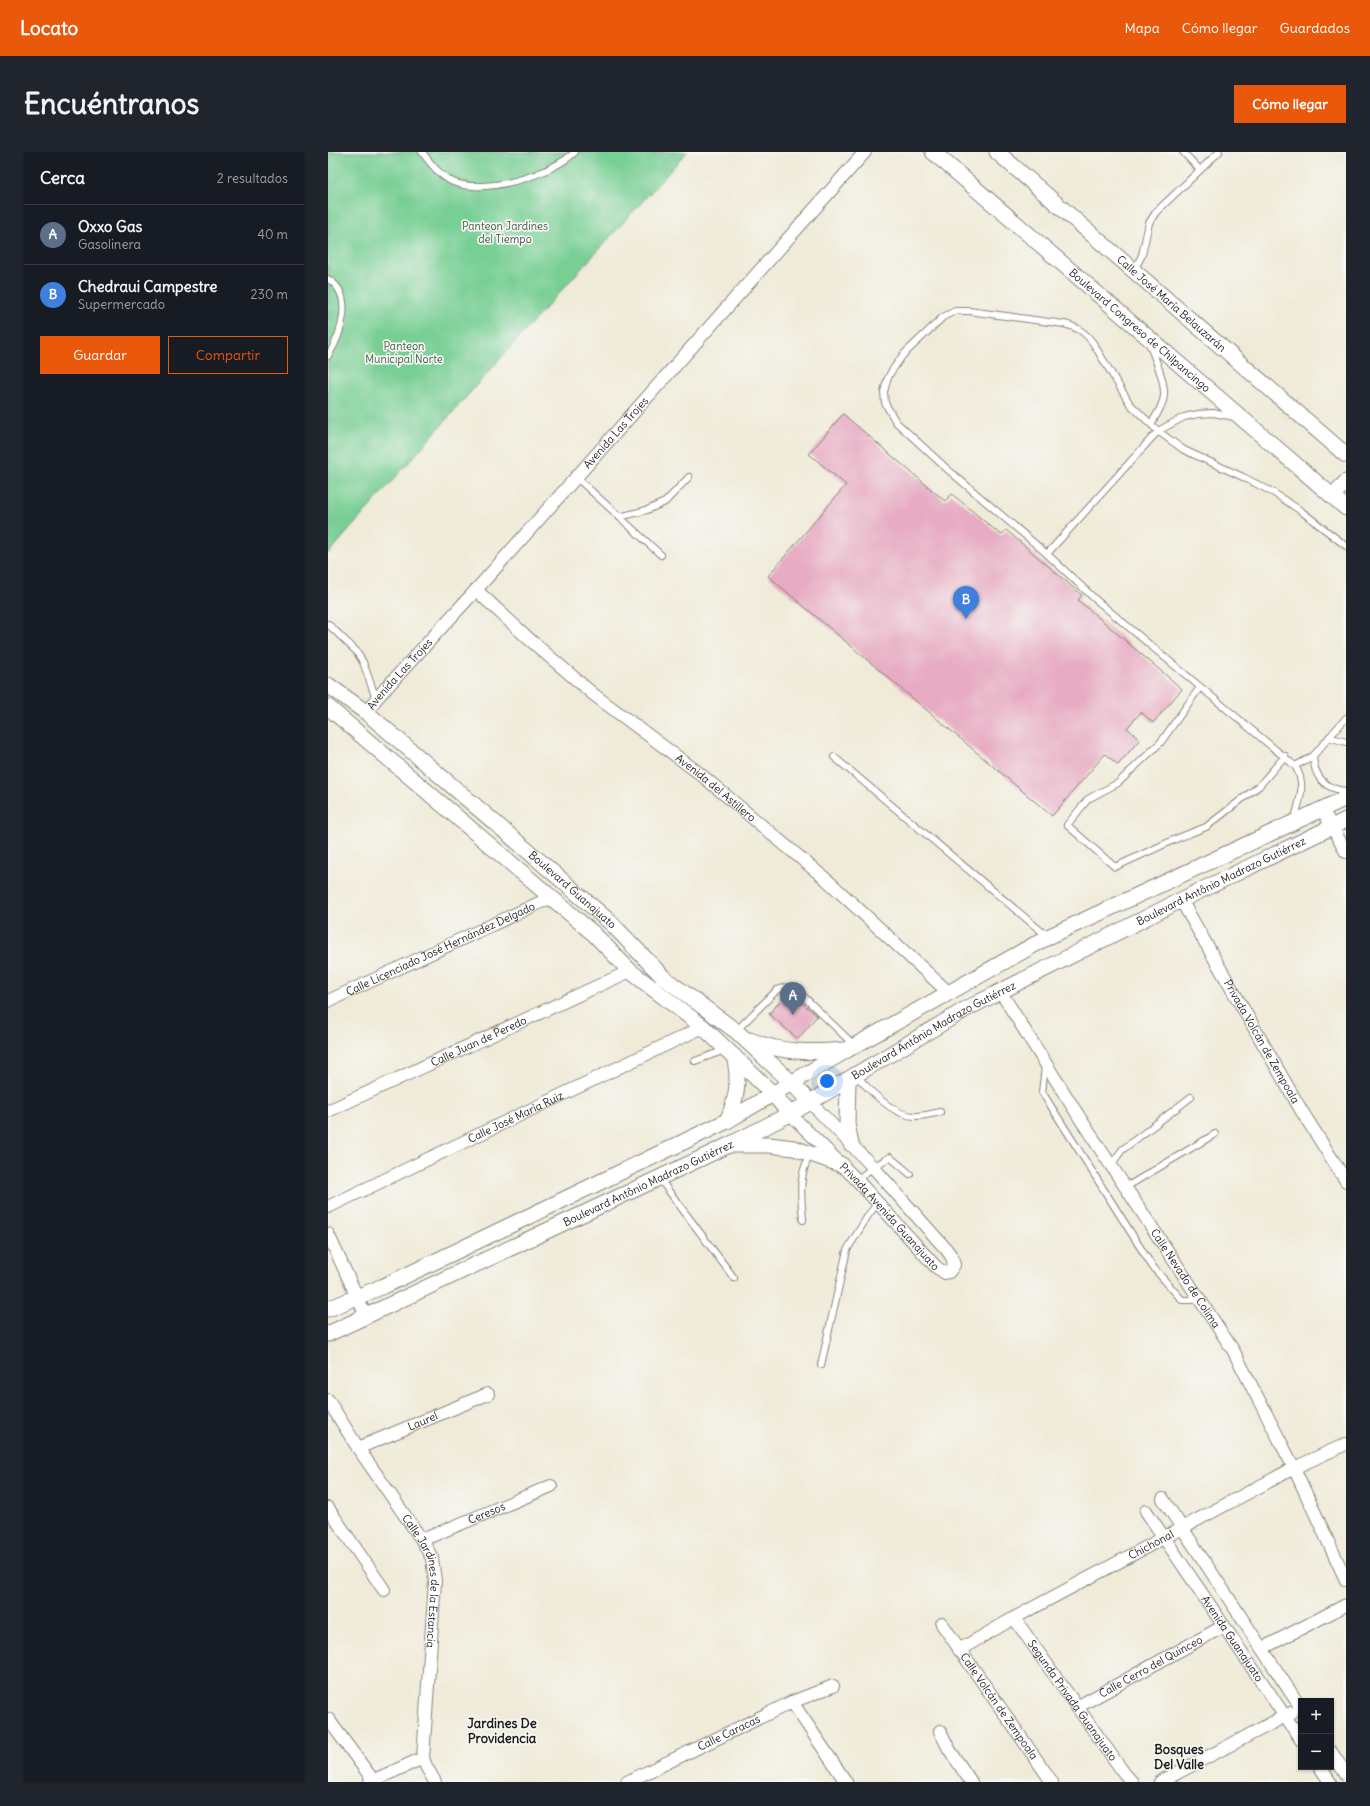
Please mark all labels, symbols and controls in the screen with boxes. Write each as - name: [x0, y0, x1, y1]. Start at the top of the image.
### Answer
- text: Locato: [20, 16, 78, 40]
- text: Mapa: [1125, 19, 1160, 37]
- text: Cómo llegar: [1182, 19, 1258, 37]
- text: Guardados: [1280, 19, 1350, 37]
- button: Cómo llegar: [1234, 85, 1346, 123]
- text: Encuéntranos: [24, 86, 199, 122]
- text: Cerca: [40, 167, 85, 189]
- text: 2 resultados: [217, 170, 288, 187]
- text: Oxxo Gas: [78, 217, 142, 236]
- park label: Panteon Jardines del Tiempo: [462, 219, 548, 246]
- text: A: [49, 226, 57, 243]
- text: 40 m: [257, 226, 288, 243]
- text: Gasolinera: [78, 236, 141, 253]
- street label: Calle José María Belauzarán: [1114, 252, 1229, 355]
- street label: Boulevard Congreso de Chilpancingo: [1066, 265, 1213, 395]
- text: Chedraui Campestre: [78, 277, 217, 296]
- text: B: [49, 286, 57, 303]
- text: 230 m: [250, 286, 288, 303]
- text: Supermercado: [78, 296, 165, 313]
- button: Guardar: [40, 336, 160, 374]
- button: Compartir: [168, 336, 288, 374]
- park label: Panteon Municipal Norte: [365, 339, 443, 366]
- street label: Avenida Las Trojes: [580, 394, 651, 471]
- pin: B: [953, 586, 979, 619]
- street label: Avenida Las Trojes: [364, 635, 435, 712]
- street label: Avenida del Astillero: [673, 751, 759, 825]
- street label: Boulevard Antônio Madrazo Gutiérrez: [1134, 834, 1308, 928]
- street label: Boulevard Guanajuato: [526, 848, 619, 931]
- street label: Calle Licenciado José Hernández Delgado: [344, 899, 537, 999]
- street label: Privada Volcán de Zempoala: [1221, 977, 1303, 1106]
- street label: Boulevard Antônio Madrazo Gutiérrez: [849, 978, 1018, 1083]
- pin: A: [780, 982, 806, 1015]
- street label: Calle Juan de Peredo: [428, 1013, 529, 1069]
- your location: [817, 1071, 837, 1091]
- street label: Calle José María Ruiz: [465, 1088, 566, 1146]
- street label: Boulevard Antônio Madrazo Gutiérrez: [561, 1137, 736, 1229]
- street label: Privada Avenida Guanajuato: [837, 1160, 943, 1273]
- street label: Calle Nevado de Colima: [1148, 1226, 1224, 1331]
- street label: Laurel: [406, 1409, 440, 1434]
- street label: Ceresos: [466, 1499, 507, 1527]
- street label: Calle Jardines de la Estancia: [399, 1511, 442, 1648]
- street label: Chichonal: [1126, 1527, 1176, 1562]
- street label: Avenida Guanajuato: [1198, 1593, 1266, 1684]
- street label: Calle Cerro del Quinceo: [1096, 1632, 1205, 1701]
- street label: Segunda Privada Guanajuato: [1025, 1637, 1120, 1764]
- street label: Calle Volcán de Zempoala: [957, 1650, 1041, 1762]
- map controls: [1298, 1698, 1334, 1770]
- button: +: [1298, 1698, 1334, 1734]
- street label: Calle Caracas: [695, 1712, 762, 1754]
- district label: Jardines De Providencia: [467, 1715, 537, 1747]
- button: −: [1298, 1734, 1334, 1770]
- district label: Bosques Del Valle: [1154, 1741, 1204, 1773]

